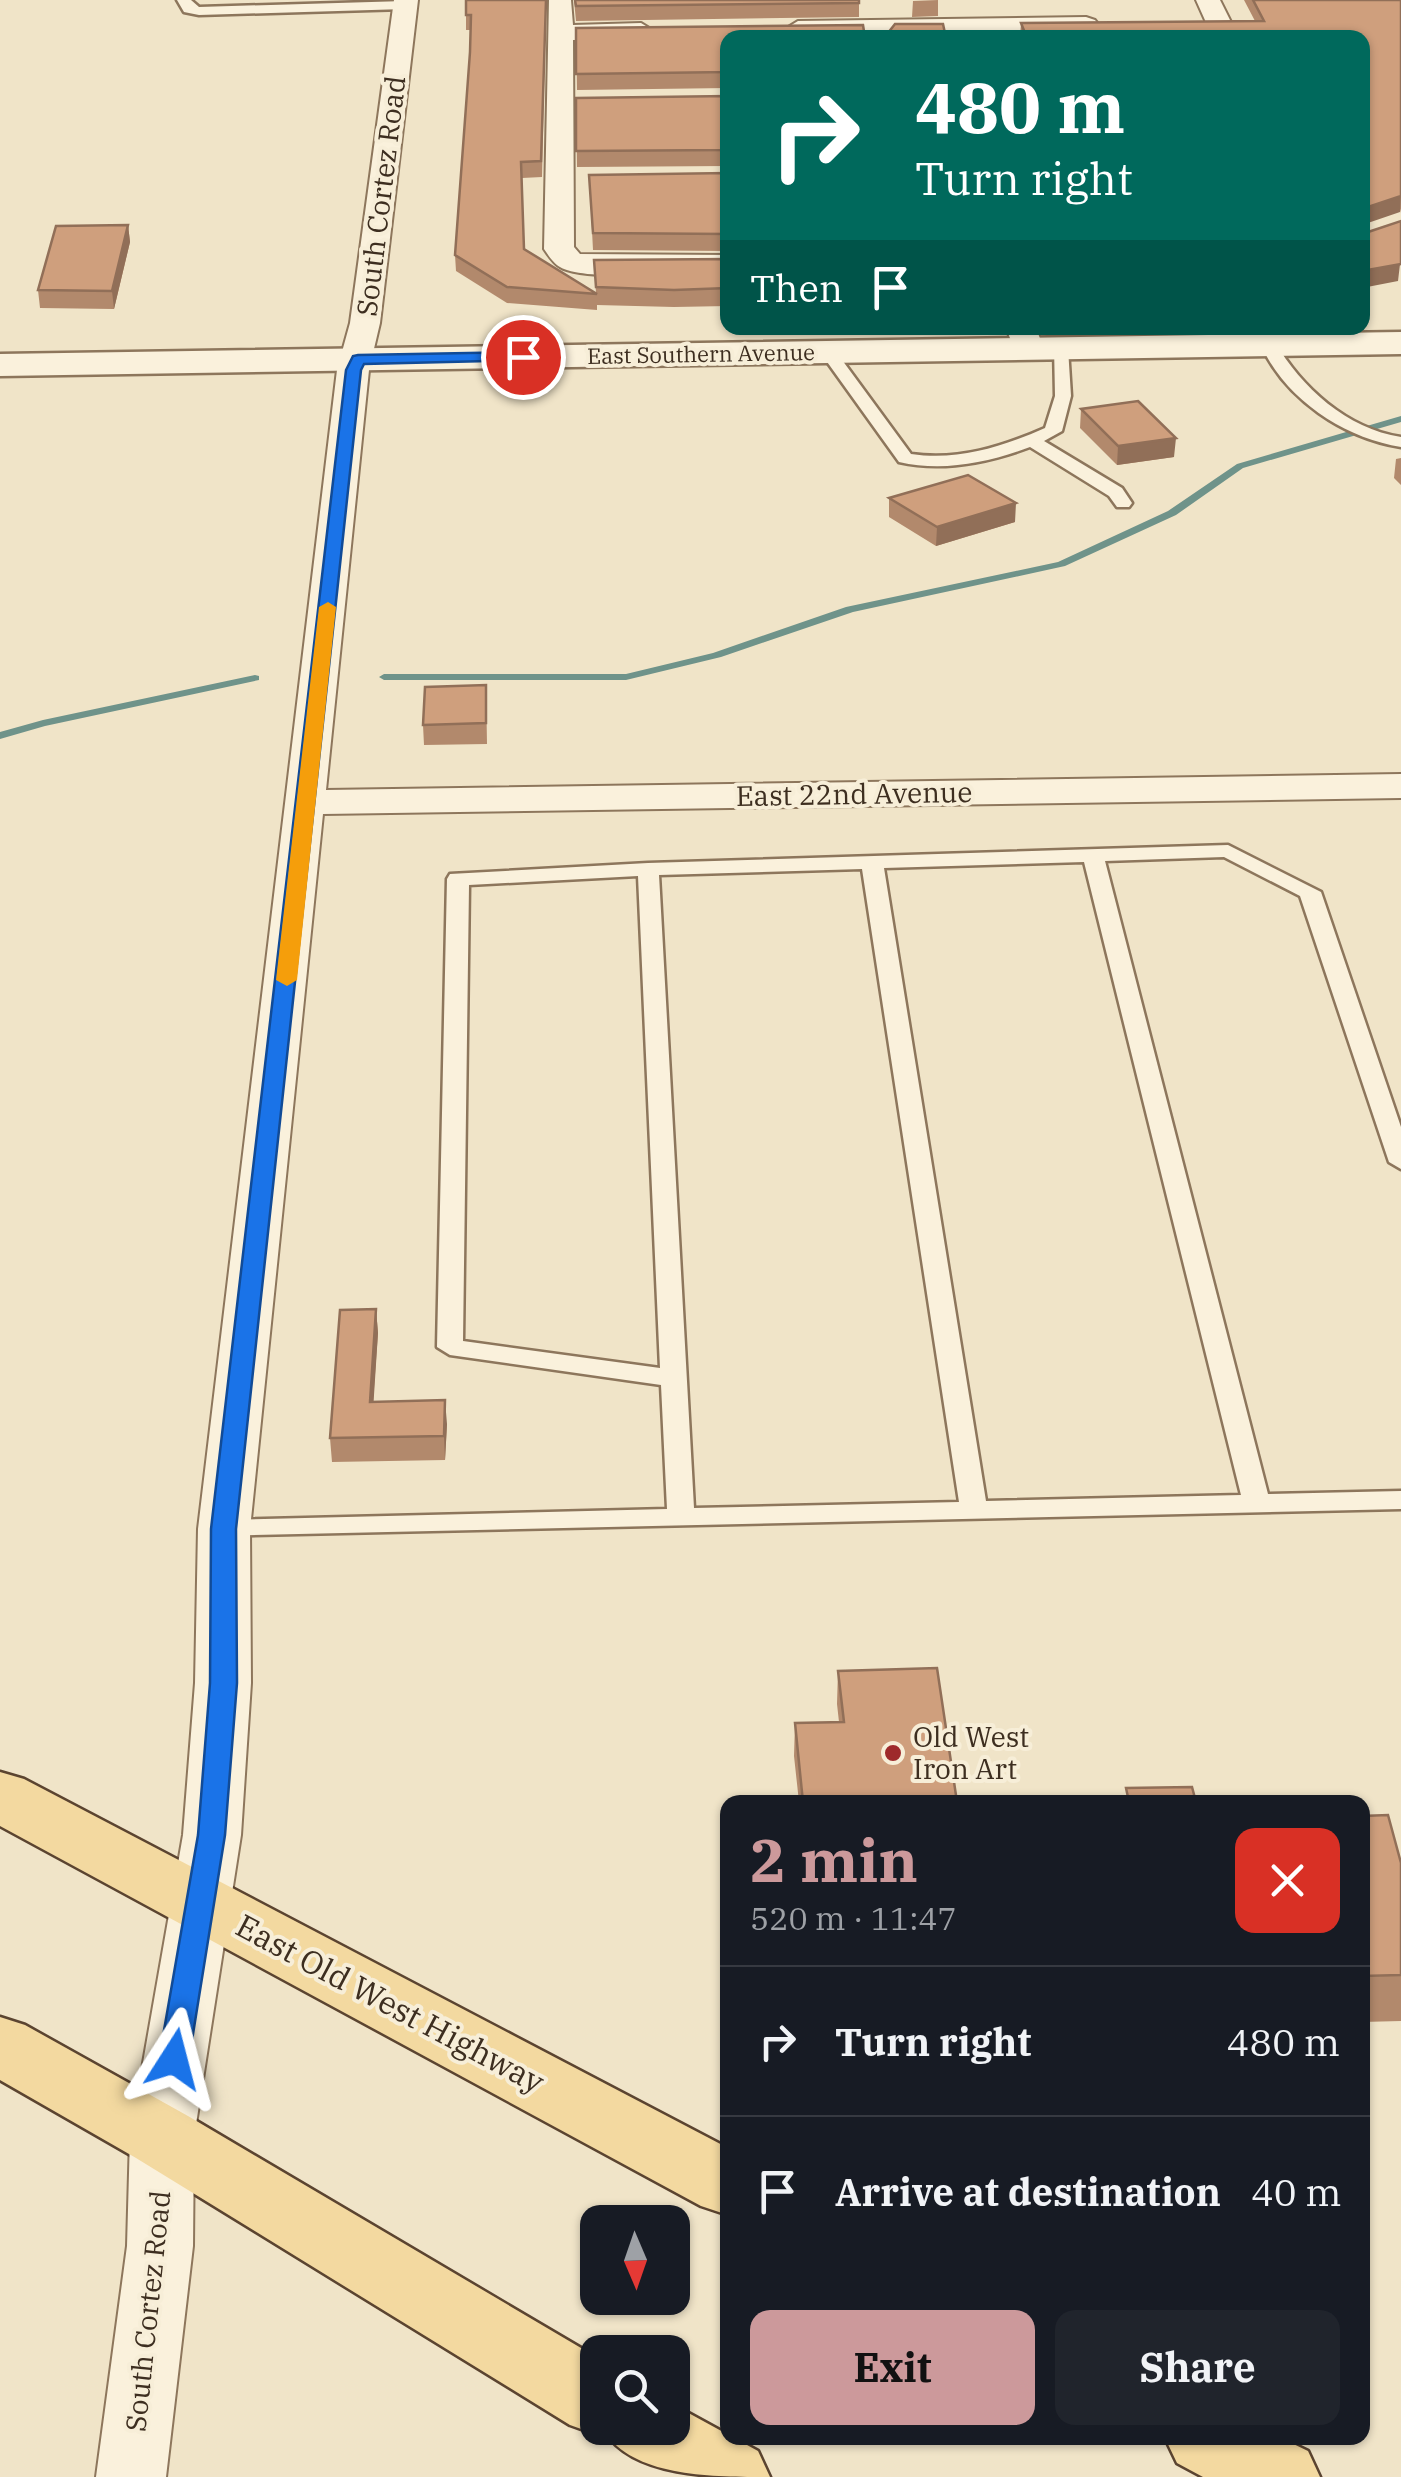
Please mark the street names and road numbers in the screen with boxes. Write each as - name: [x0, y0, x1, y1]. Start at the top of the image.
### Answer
- street label: South Cortez Road: [347, 74, 414, 318]
- street label: East Southern Avenue: [587, 337, 815, 370]
- street label: East 22nd Avenue: [735, 773, 973, 814]
- street label: East Old West Highway: [229, 1904, 553, 2103]
- street label: South Cortez Road: [116, 2189, 179, 2433]

